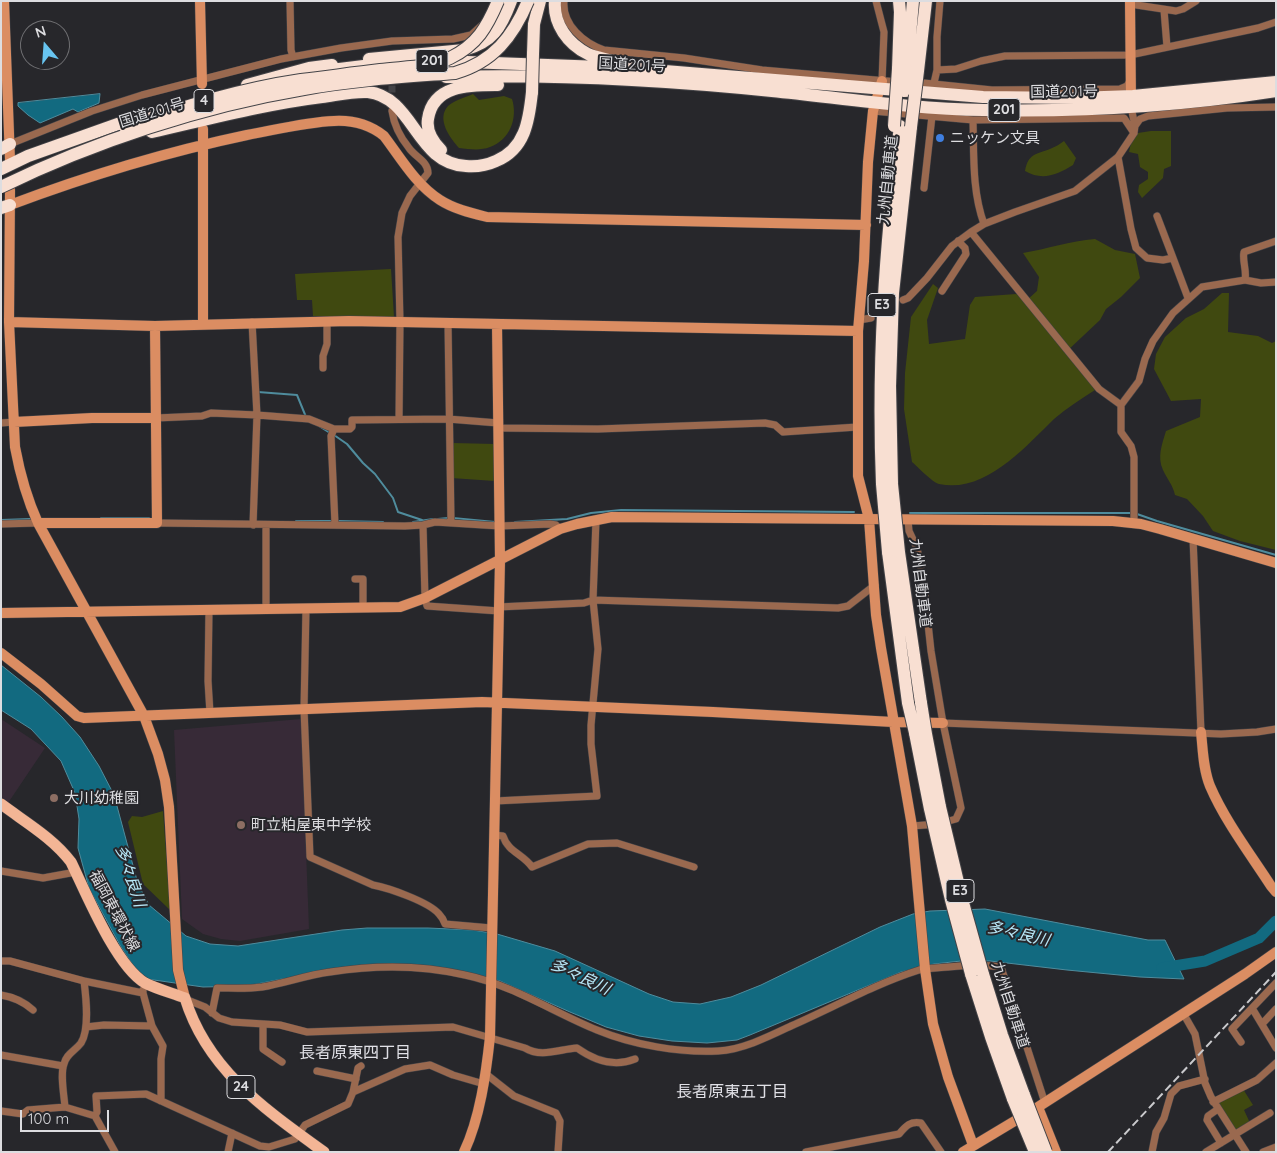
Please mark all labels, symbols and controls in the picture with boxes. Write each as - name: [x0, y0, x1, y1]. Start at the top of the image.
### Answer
- north arrow: [20, 20, 70, 70]
- text: N: [33, 22, 48, 42]
- road number: 201: [416, 49, 448, 72]
- street label: 国道201号: [598, 54, 666, 76]
- street label: 国道201号: [1030, 82, 1098, 102]
- road number: 4: [194, 90, 214, 112]
- street label: 国道201号: [117, 94, 187, 132]
- road number: 201: [988, 98, 1020, 122]
- place label: ニッケン文具: [950, 129, 1040, 147]
- marker: ニッケン文具: [934, 132, 946, 144]
- street label: 九州自動車道: [874, 134, 902, 226]
- road number: E3: [868, 294, 896, 316]
- street label: 九州自動車道: [906, 537, 934, 629]
- place label: 大川幼稚園: [64, 789, 139, 807]
- marker: 大川幼稚園: [48, 792, 60, 804]
- place label: 町立粕屋東中学校: [251, 816, 371, 834]
- marker: 町立粕屋東中学校: [235, 819, 247, 831]
- water label: 多々良川: [111, 843, 149, 909]
- street label: 福岡東環状線: [85, 867, 143, 955]
- road number: E3: [946, 879, 974, 902]
- water label: 多々良川: [985, 917, 1051, 951]
- water label: 多々良川: [547, 955, 613, 999]
- street label: 九州自動車道: [988, 959, 1032, 1051]
- district label: 長者原東四丁目: [299, 1043, 411, 1063]
- road number: 24: [227, 1076, 255, 1098]
- district label: 長者原東五丁目: [676, 1082, 788, 1102]
- scale bar: [22, 1100, 111, 1132]
- text: 100 m: [28, 1109, 69, 1128]

